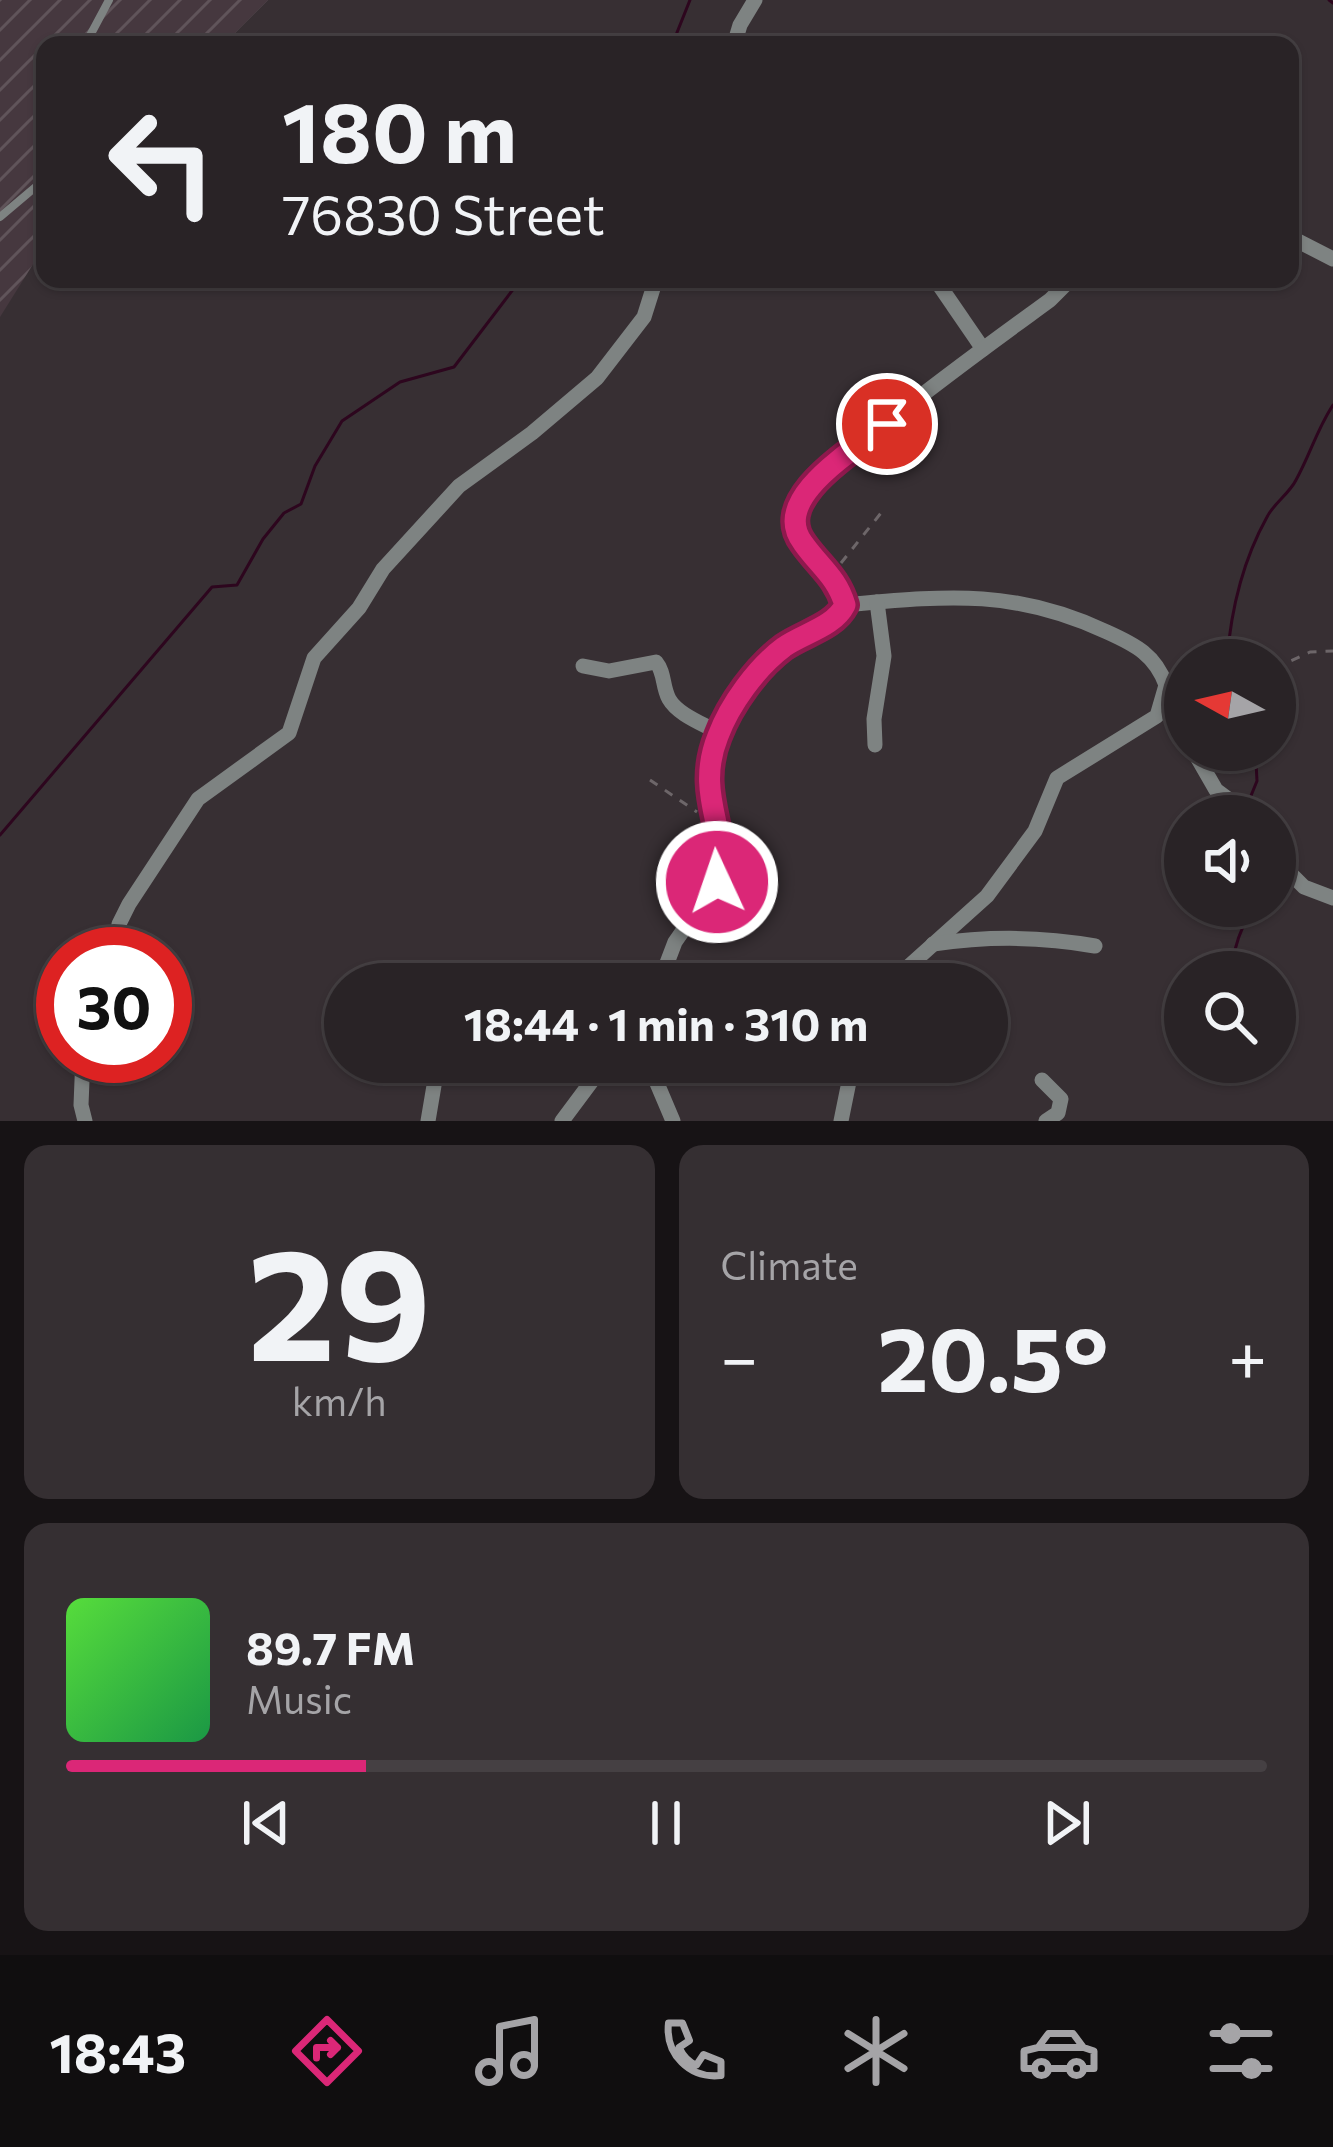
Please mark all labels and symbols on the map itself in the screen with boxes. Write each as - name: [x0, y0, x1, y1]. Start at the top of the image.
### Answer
- pin: [836, 373, 938, 475]
- north arrow: [1164, 639, 1296, 771]
- position arrow: [654, 819, 780, 945]
- speed limit sign: 30: [36, 927, 192, 1083]

